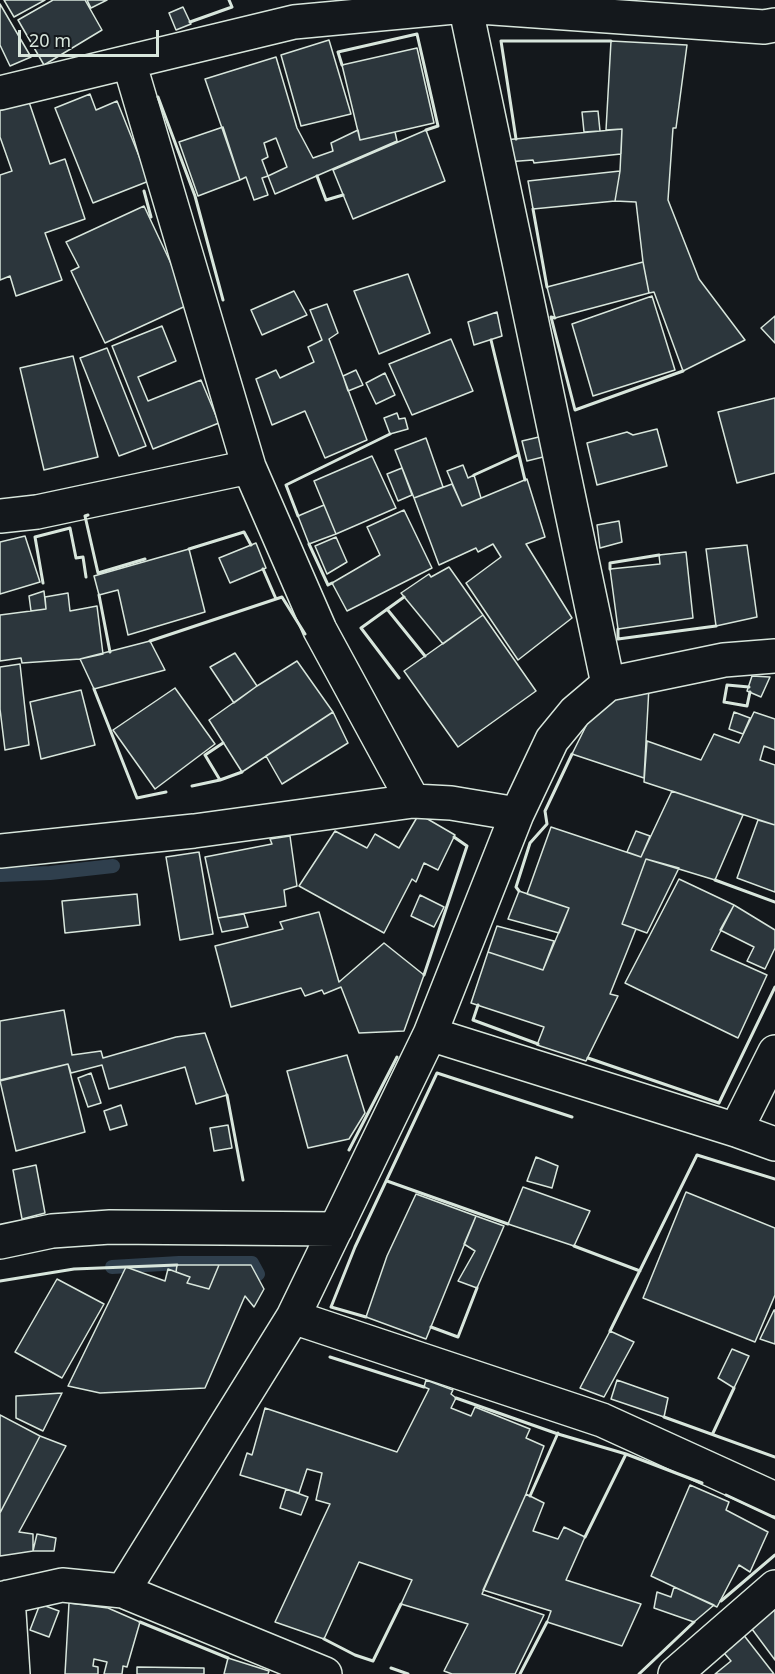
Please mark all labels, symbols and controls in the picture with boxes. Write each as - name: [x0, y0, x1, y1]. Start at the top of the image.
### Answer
- scale bar: [21, 18, 162, 56]
- text: 20 m: [29, 28, 71, 52]

